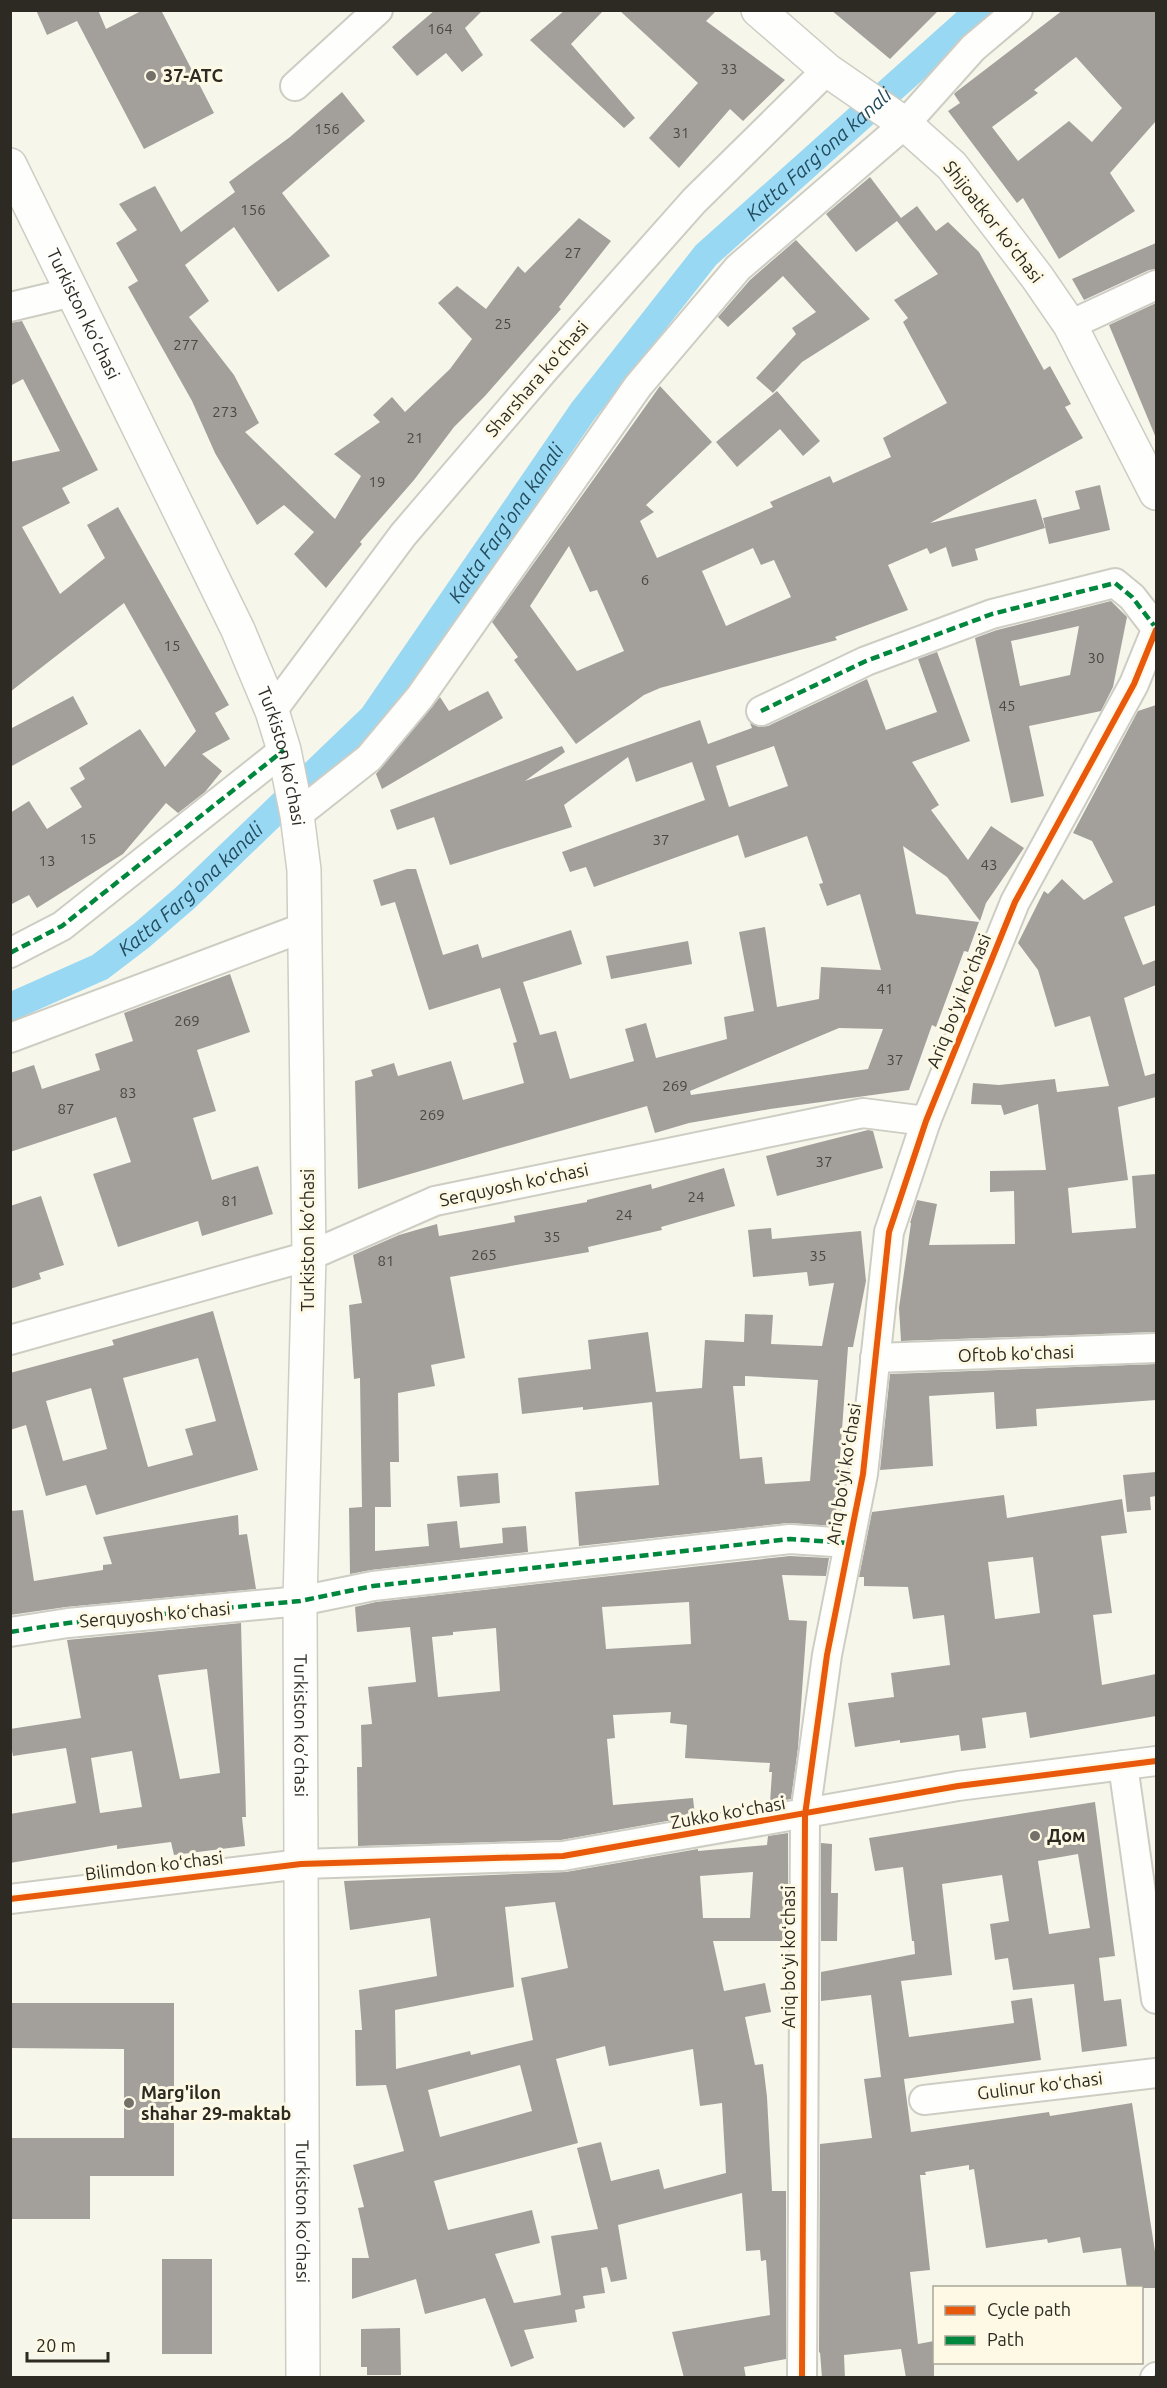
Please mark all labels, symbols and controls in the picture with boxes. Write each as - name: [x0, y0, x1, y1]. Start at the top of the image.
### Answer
- house number: 164: [427, 20, 453, 37]
- house number: 33: [721, 60, 737, 77]
- place label: 37-АТС: [163, 65, 223, 85]
- marker: 37-АТС: [144, 69, 158, 83]
- water label: Katta Farg'ona kanali: [741, 82, 897, 225]
- house number: 156: [314, 120, 340, 137]
- house number: 31: [673, 124, 689, 141]
- street label: Shijoatkor koʻchasi: [940, 157, 1047, 286]
- house number: 156: [240, 201, 266, 218]
- house number: 27: [565, 244, 581, 261]
- street label: Turkiston ko’chasi: [44, 245, 124, 382]
- house number: 25: [495, 315, 511, 332]
- street label: Sharshara koʻchasi: [481, 316, 592, 440]
- house number: 277: [173, 336, 199, 353]
- house number: 273: [212, 403, 238, 420]
- house number: 21: [407, 429, 423, 446]
- water label: Katta Farg'ona kanali: [443, 438, 569, 607]
- house number: 19: [369, 473, 385, 490]
- house number: 6: [641, 571, 649, 588]
- house number: 15: [164, 637, 180, 654]
- house number: 30: [1088, 649, 1104, 666]
- street label: Turkiston ko’chasi: [254, 683, 309, 827]
- house number: 45: [999, 697, 1015, 714]
- water label: Katta Farg'ona kanali: [113, 817, 268, 960]
- house number: 15: [80, 830, 96, 847]
- house number: 37: [653, 831, 669, 848]
- house number: 13: [39, 852, 55, 869]
- house number: 43: [981, 856, 997, 873]
- street label: Ariq boʻyi koʻchasi: [922, 931, 994, 1071]
- house number: 41: [877, 980, 893, 997]
- house number: 269: [174, 1012, 200, 1029]
- house number: 37: [887, 1051, 903, 1068]
- house number: 269: [662, 1077, 688, 1094]
- house number: 83: [120, 1084, 136, 1101]
- house number: 87: [58, 1100, 74, 1117]
- house number: 269: [419, 1106, 445, 1123]
- house number: 37: [816, 1153, 832, 1170]
- street label: Serquyosh koʻchasi: [438, 1158, 590, 1210]
- street label: Turkiston ko’chasi: [297, 1169, 317, 1311]
- house number: 24: [688, 1188, 704, 1205]
- house number: 81: [222, 1192, 238, 1209]
- house number: 24: [616, 1206, 632, 1223]
- house number: 35: [544, 1228, 560, 1245]
- house number: 265: [471, 1246, 497, 1263]
- house number: 35: [810, 1247, 826, 1264]
- house number: 81: [378, 1252, 394, 1269]
- street label: Oftob koʻchasi: [957, 1341, 1074, 1365]
- street label: Ariq boʻyi koʻchasi: [822, 1402, 864, 1546]
- street label: Serquyosh koʻchasi: [78, 1597, 231, 1631]
- street label: Turkiston ko’chasi: [291, 1654, 312, 1797]
- street label: Zukko koʻchasi: [669, 1792, 787, 1832]
- place label: Дом: [1047, 1825, 1086, 1845]
- marker: Дом: [1028, 1829, 1042, 1843]
- street label: Bilimdon koʻchasi: [84, 1847, 224, 1883]
- street label: Ariq boʻyi koʻchasi: [778, 1885, 798, 2029]
- street label: Gulinur koʻchasi: [976, 2067, 1104, 2103]
- place label: Marg'ilon shahar 29-maktab: [141, 2082, 291, 2123]
- marker: Marg'ilon shahar 29-maktab: [122, 2096, 136, 2110]
- street label: Turkiston ko’chasi: [293, 2140, 314, 2283]
- legend: [933, 2286, 1143, 2364]
- text: Cycle path: [987, 2299, 1071, 2319]
- scale bar: [27, 2325, 108, 2363]
- text: Path: [987, 2329, 1024, 2349]
- text: 20 m: [36, 2335, 76, 2355]

